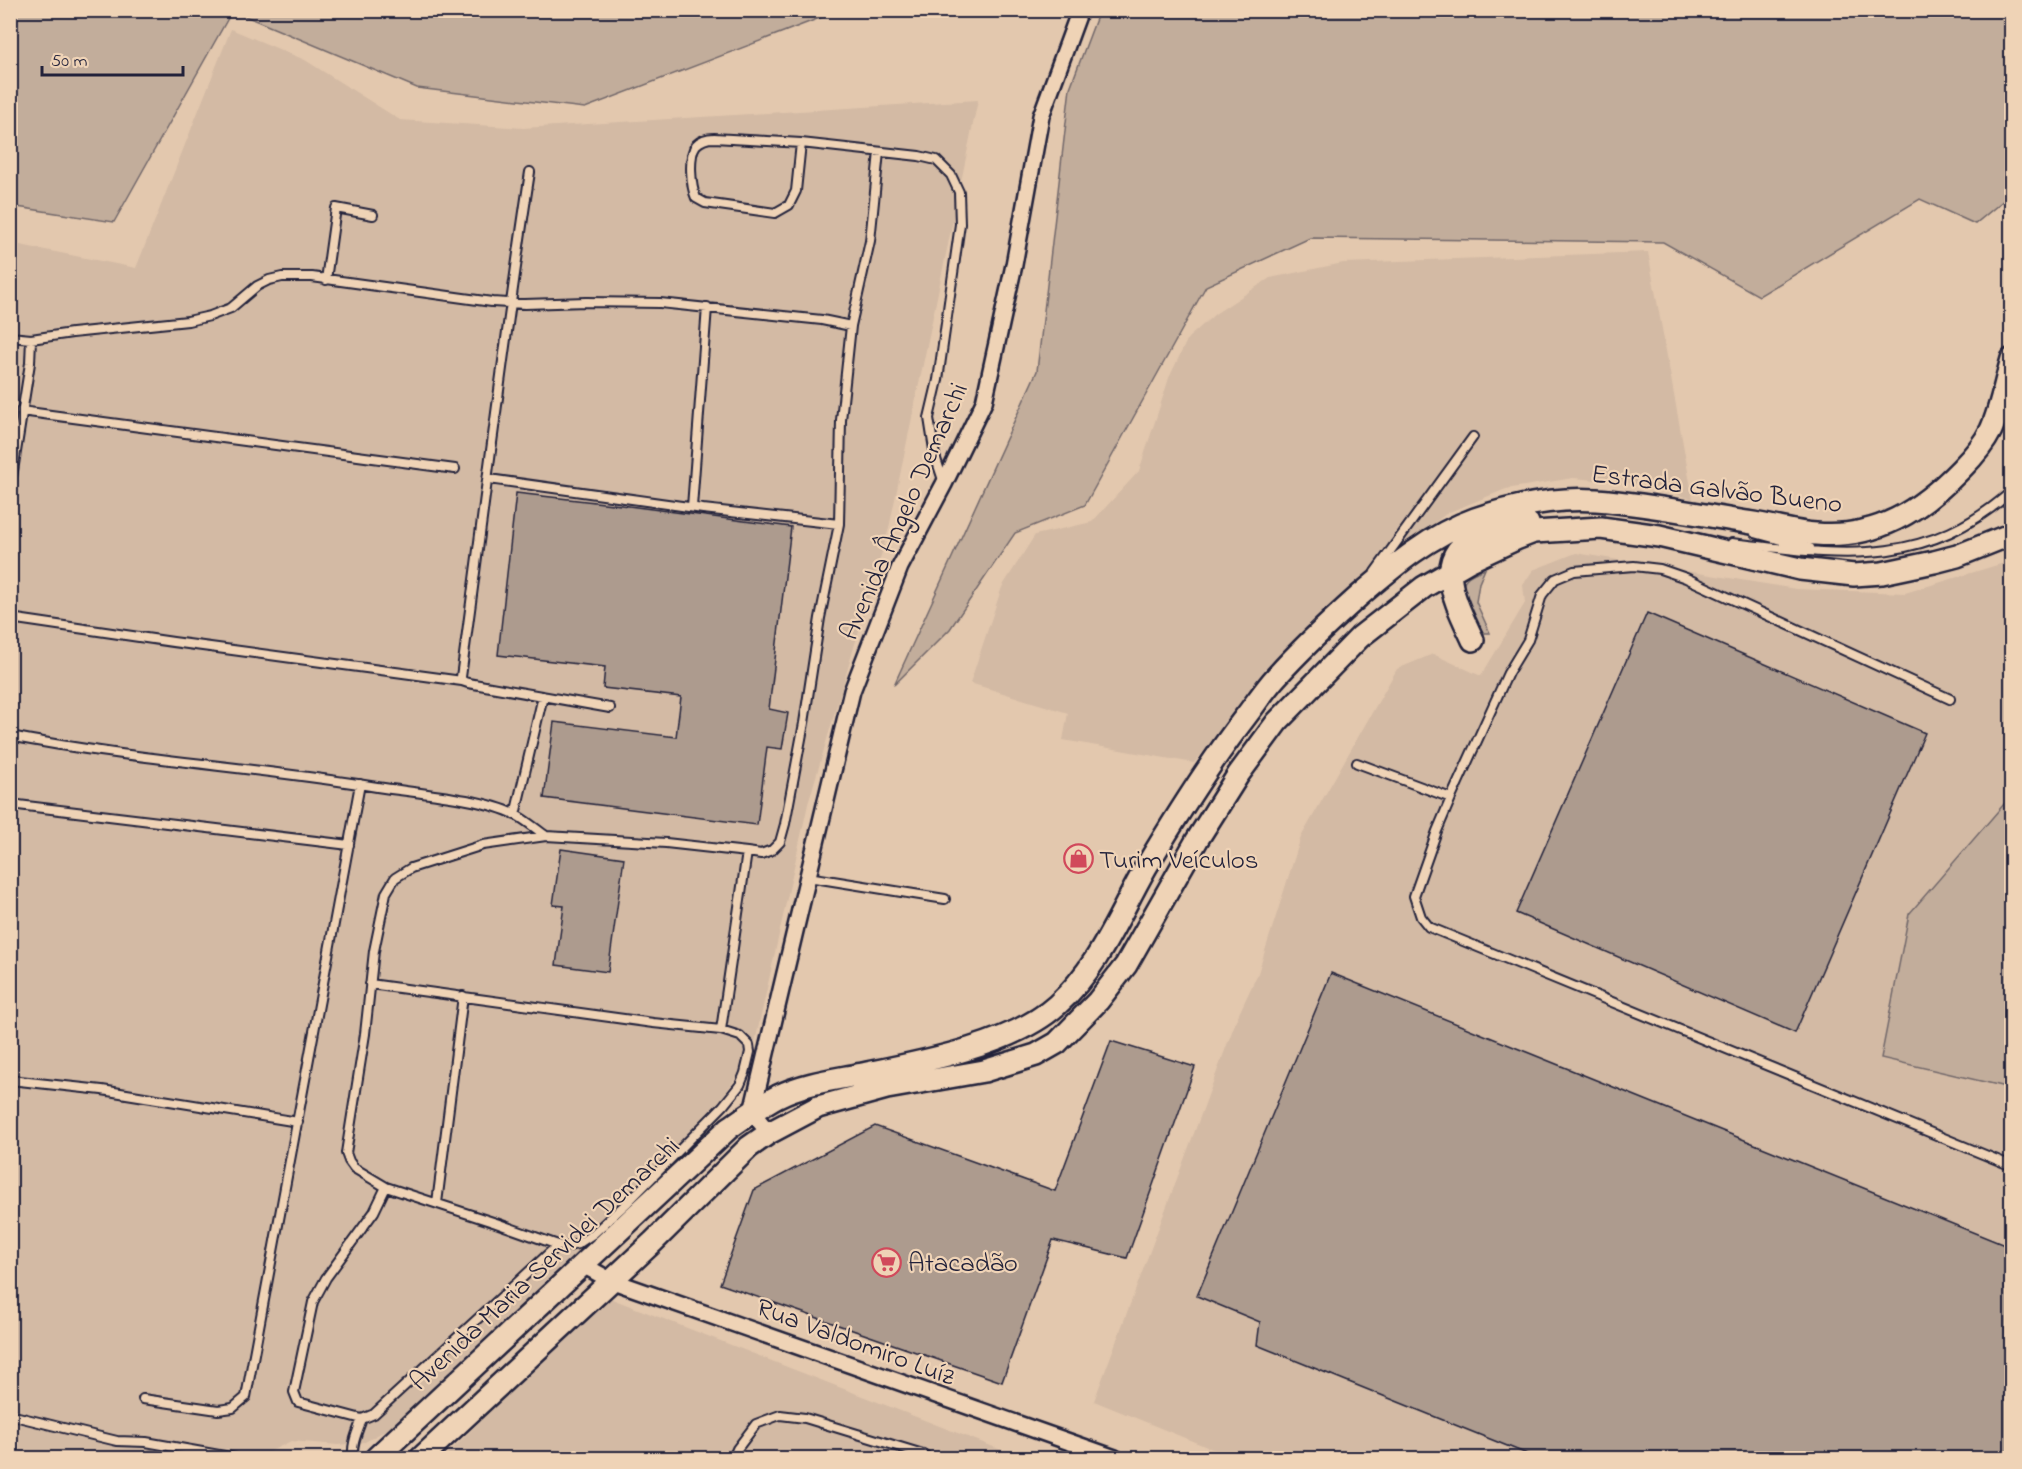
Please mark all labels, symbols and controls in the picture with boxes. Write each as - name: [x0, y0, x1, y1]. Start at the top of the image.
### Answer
- scale bar: [42, 39, 183, 77]
- text: 50 m: [51, 49, 88, 75]
- street label: Avenida Ângelo Demarchi: [831, 377, 980, 647]
- street label: Estrada Galvão Bueno: [1589, 456, 1844, 525]
- place label: Turim Veículos: [1099, 842, 1258, 881]
- shop icon: Turim Veículos: [1062, 843, 1094, 875]
- street label: Avenida Maria Servidei Demarchi: [402, 1129, 690, 1401]
- place label: Atacadão: [908, 1245, 1018, 1284]
- supermarket icon: Atacadão: [871, 1246, 903, 1278]
- street label: Rua Valdomiro Luíz: [750, 1289, 961, 1398]

